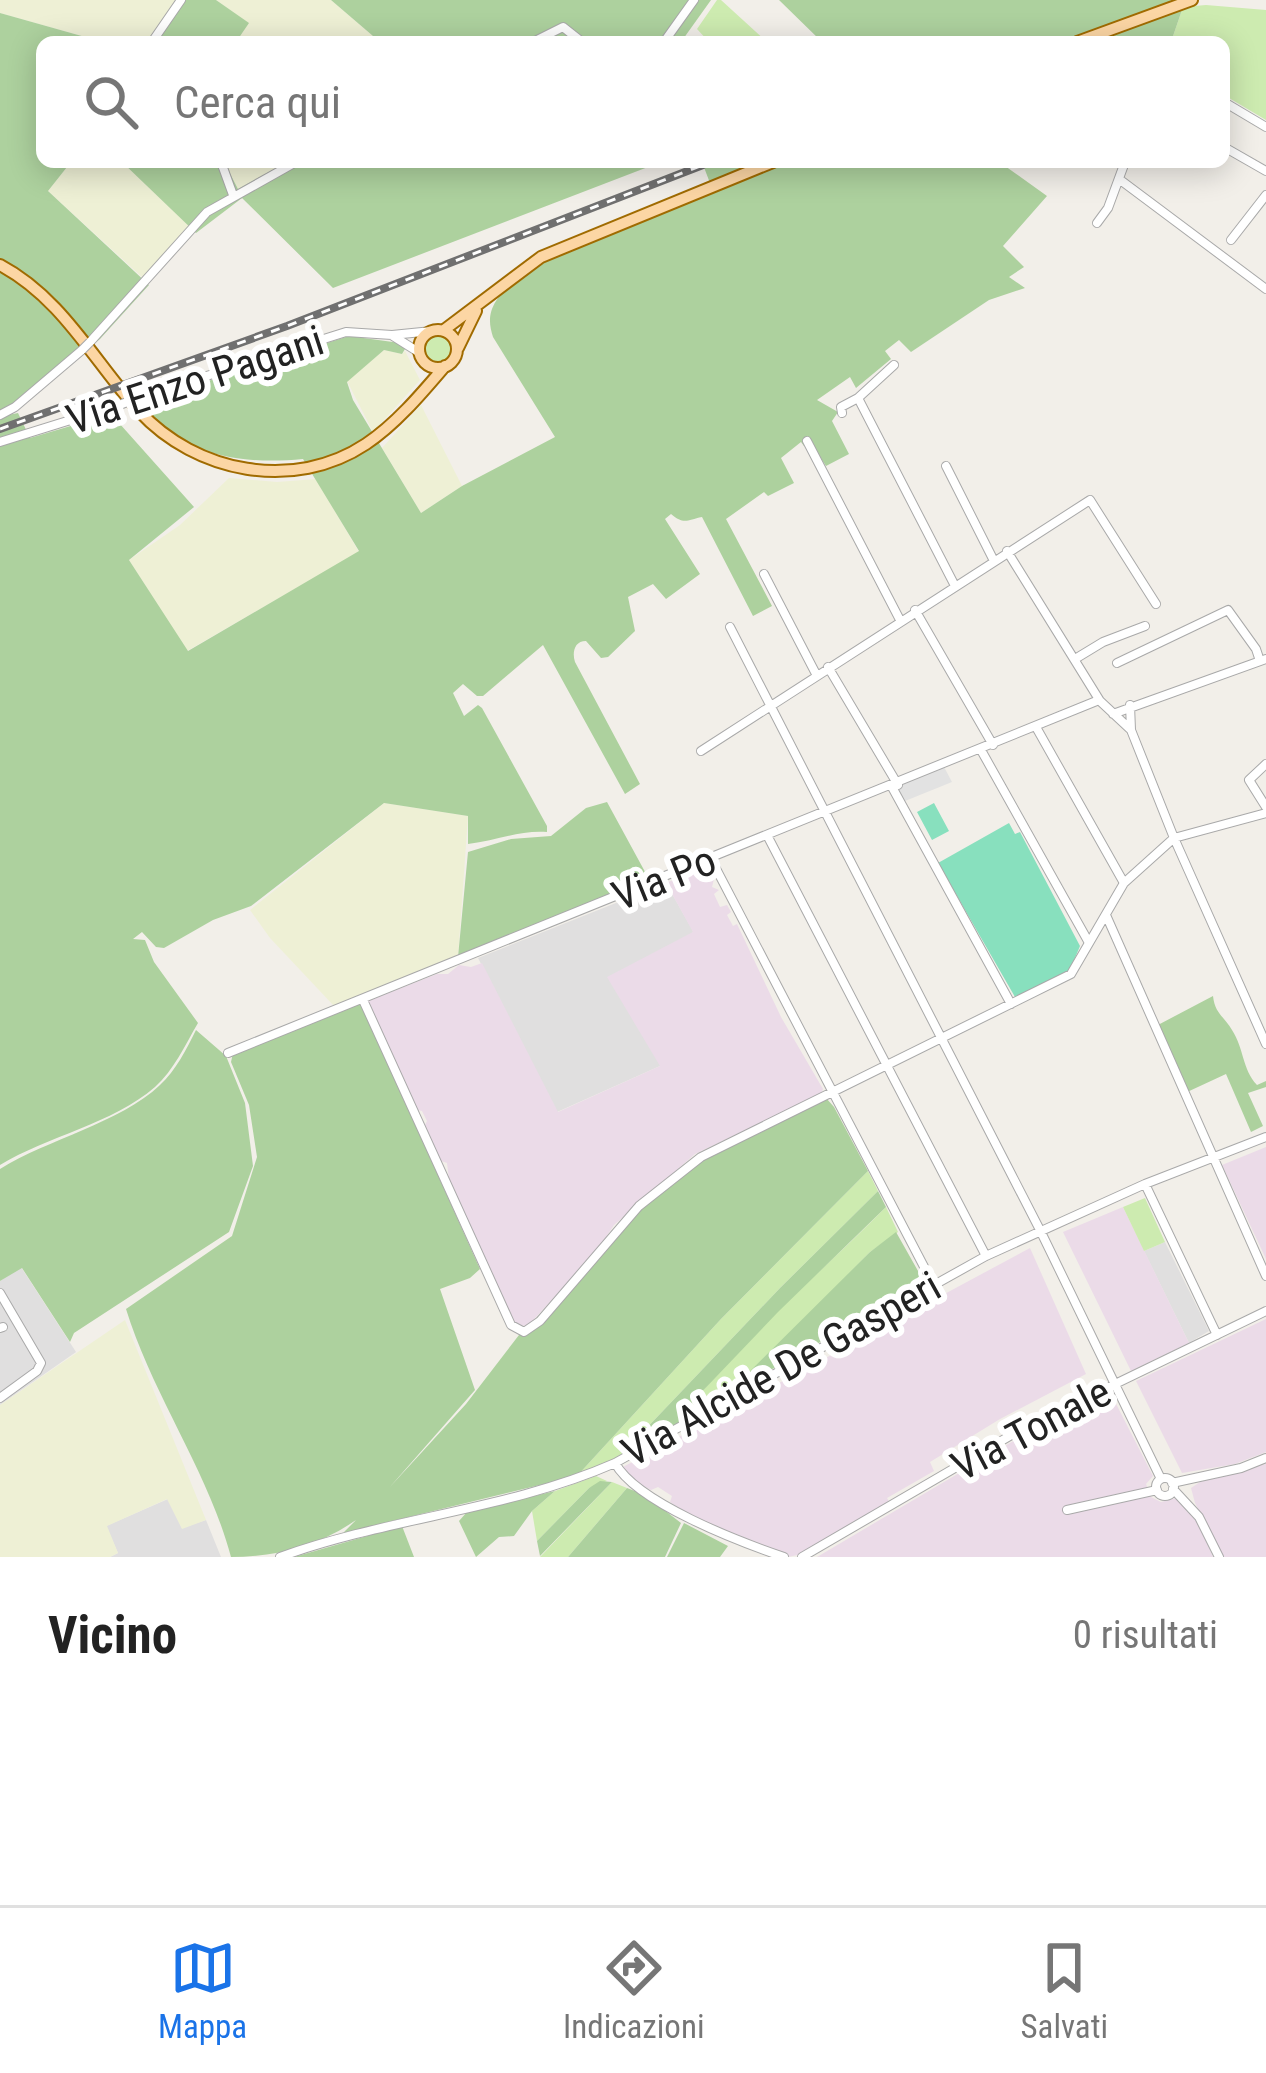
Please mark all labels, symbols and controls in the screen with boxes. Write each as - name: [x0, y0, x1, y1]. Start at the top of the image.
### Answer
- search box: [36, 36, 1230, 168]
- icon: search: [78, 69, 144, 135]
- text: Cerca qui: [174, 76, 341, 129]
- street label: Via Enzo Pagani: [60, 315, 330, 445]
- street label: Via Po: [605, 835, 723, 921]
- street label: Via Alcide De Gasperi: [613, 1261, 949, 1477]
- street label: Via Tonale: [943, 1367, 1119, 1491]
- text: Vicino: [48, 1606, 177, 1665]
- text: 0 risultati: [1073, 1612, 1218, 1658]
- tab: Mappa: [158, 1935, 247, 2046]
- tab: Indicazioni: [563, 1935, 704, 2046]
- tab: Salvati: [1020, 1935, 1108, 2046]

